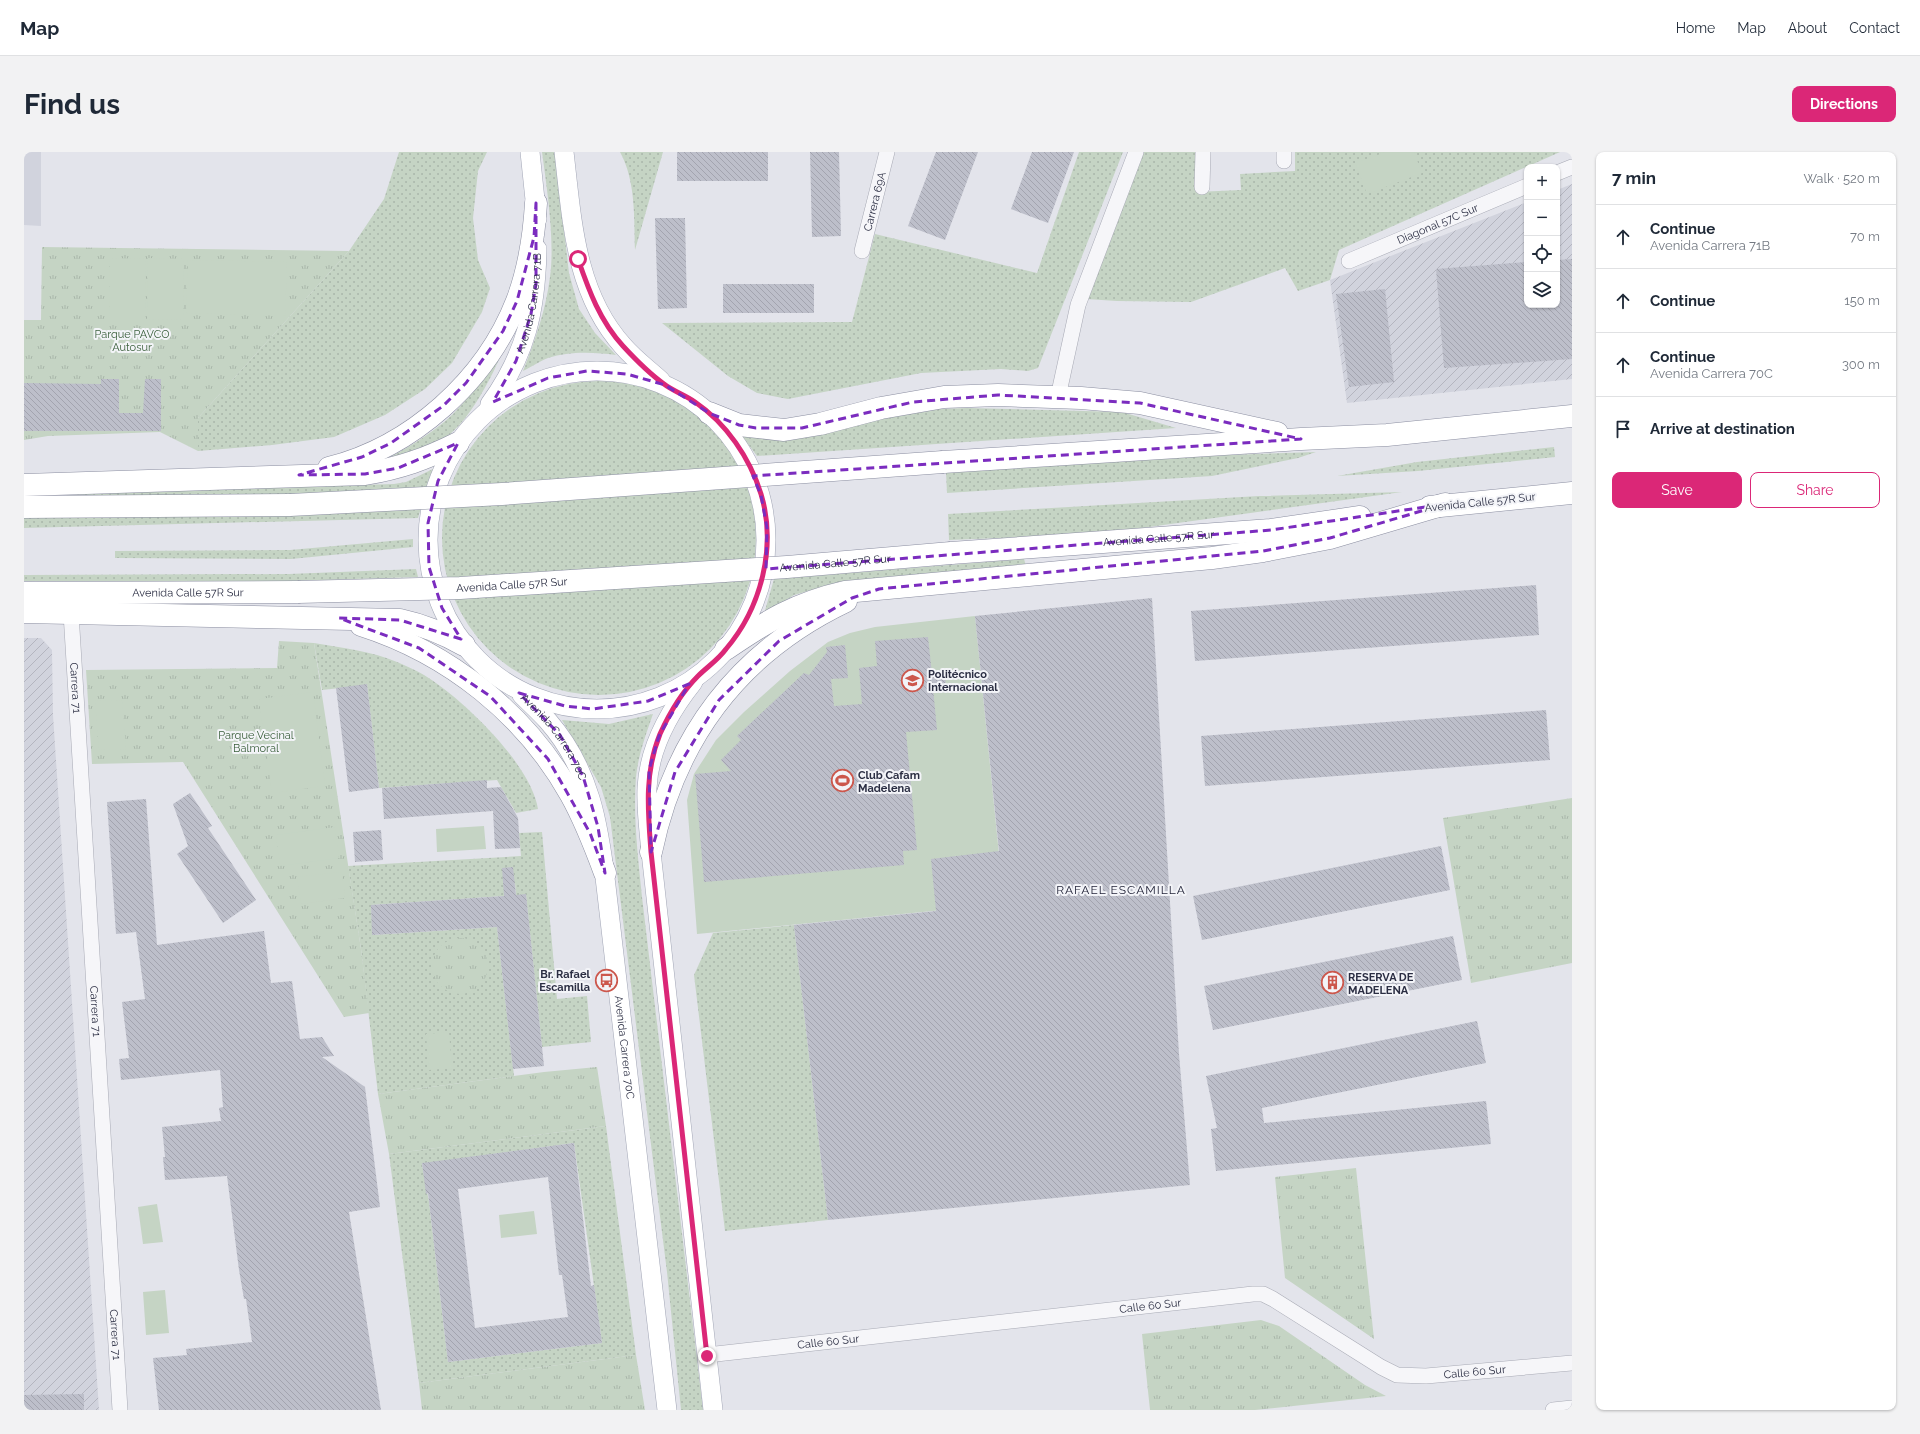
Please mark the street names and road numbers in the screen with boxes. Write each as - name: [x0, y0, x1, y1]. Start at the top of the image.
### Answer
- street label: Carrera 69A: [861, 170, 889, 233]
- street label: Diagonal 57C Sur: [1395, 201, 1480, 247]
- street label: Avenida Carrera 71B: [513, 253, 544, 355]
- street label: Avenida Calle 57R Sur: [1424, 490, 1536, 515]
- street label: Avenida Calle 57R Sur: [1102, 528, 1215, 549]
- street label: Avenida Calle 57R Sur: [779, 552, 891, 574]
- street label: Avenida Calle 57R Sur: [456, 575, 568, 595]
- street label: Avenida Calle 57R Sur: [132, 586, 244, 600]
- street label: Carrera 71: [67, 662, 83, 714]
- street label: Avenida Carrera 70C: [518, 691, 589, 782]
- street label: Carrera 71: [87, 986, 103, 1037]
- street label: Avenida Carrera 70C: [612, 995, 637, 1100]
- street label: Calle 60 Sur: [1119, 1296, 1182, 1316]
- street label: Carrera 71: [107, 1309, 123, 1361]
- street label: Calle 60 Sur: [797, 1332, 860, 1352]
- street label: Calle 60 Sur: [1443, 1363, 1506, 1381]

